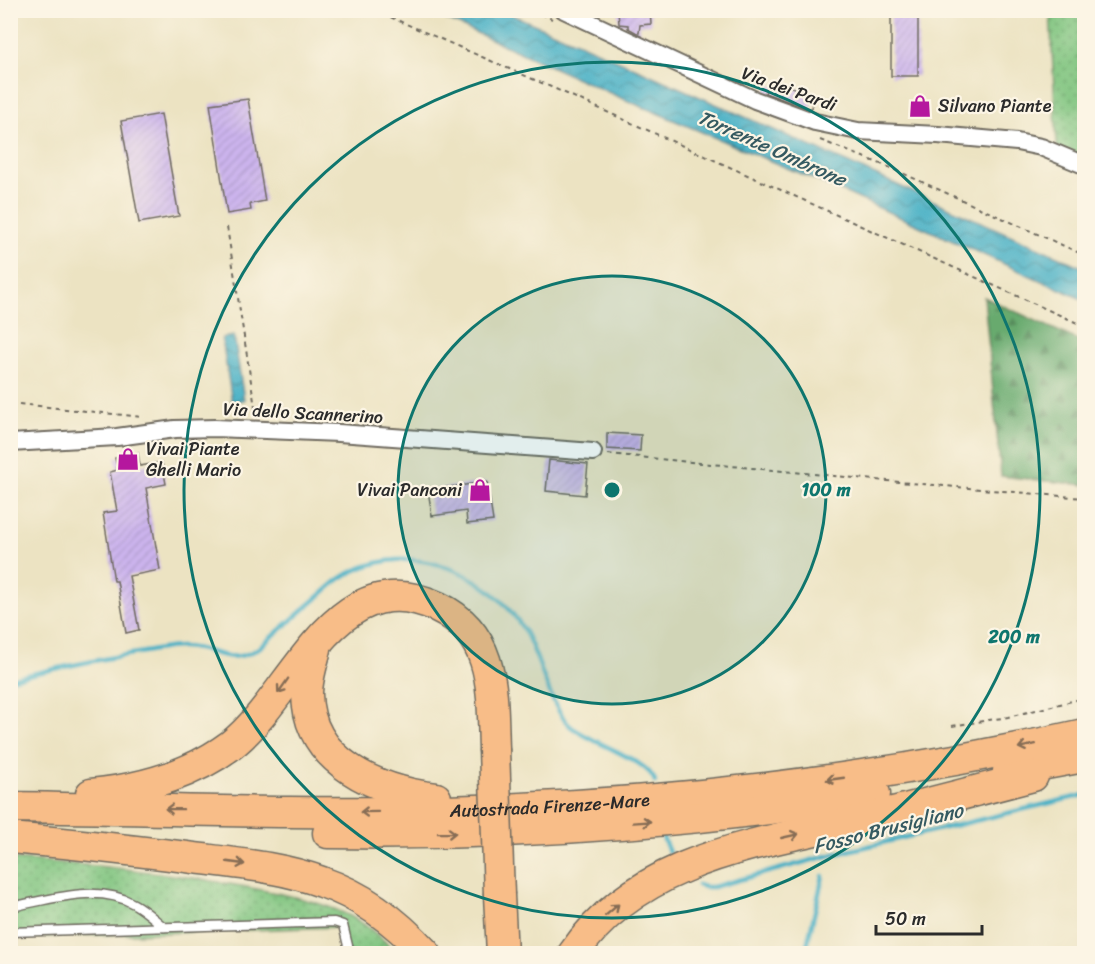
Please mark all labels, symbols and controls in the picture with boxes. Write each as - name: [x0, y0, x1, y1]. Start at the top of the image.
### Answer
- street label: Via dei Pardi: [737, 57, 842, 121]
- place label: Silvano Piante: [938, 90, 1052, 122]
- shop icon: Silvano Piante: [907, 93, 933, 119]
- water label: Torrente Ombrone: [692, 100, 853, 197]
- street label: Via dello Scannerino: [222, 393, 384, 433]
- place label: Vivai Piante Ghelli Mario: [146, 433, 241, 486]
- shop icon: Vivai Piante Ghelli Mario: [115, 446, 141, 472]
- place label: Vivai Panconi: [357, 474, 463, 506]
- text: 100 m: [802, 474, 851, 506]
- shop icon: Vivai Panconi: [467, 477, 493, 503]
- centre of rings: [602, 480, 622, 500]
- text: 200 m: [987, 621, 1040, 653]
- one-way arrow: [277, 678, 289, 694]
- one-way arrow: [1018, 741, 1038, 752]
- one-way arrow: [826, 774, 846, 785]
- street label: Autostrada Firenze-Mare: [448, 784, 651, 827]
- water label: Fosso Brusigliano: [809, 792, 969, 864]
- one-way arrow: [164, 804, 184, 815]
- one-way arrow: [359, 806, 379, 818]
- one-way arrow: [631, 816, 651, 827]
- one-way arrow: [436, 827, 456, 838]
- one-way arrow: [780, 830, 799, 842]
- one-way arrow: [225, 858, 245, 869]
- scale bar: [876, 898, 982, 936]
- one-way arrow: [604, 903, 619, 917]
- text: 50 m: [885, 903, 926, 935]

